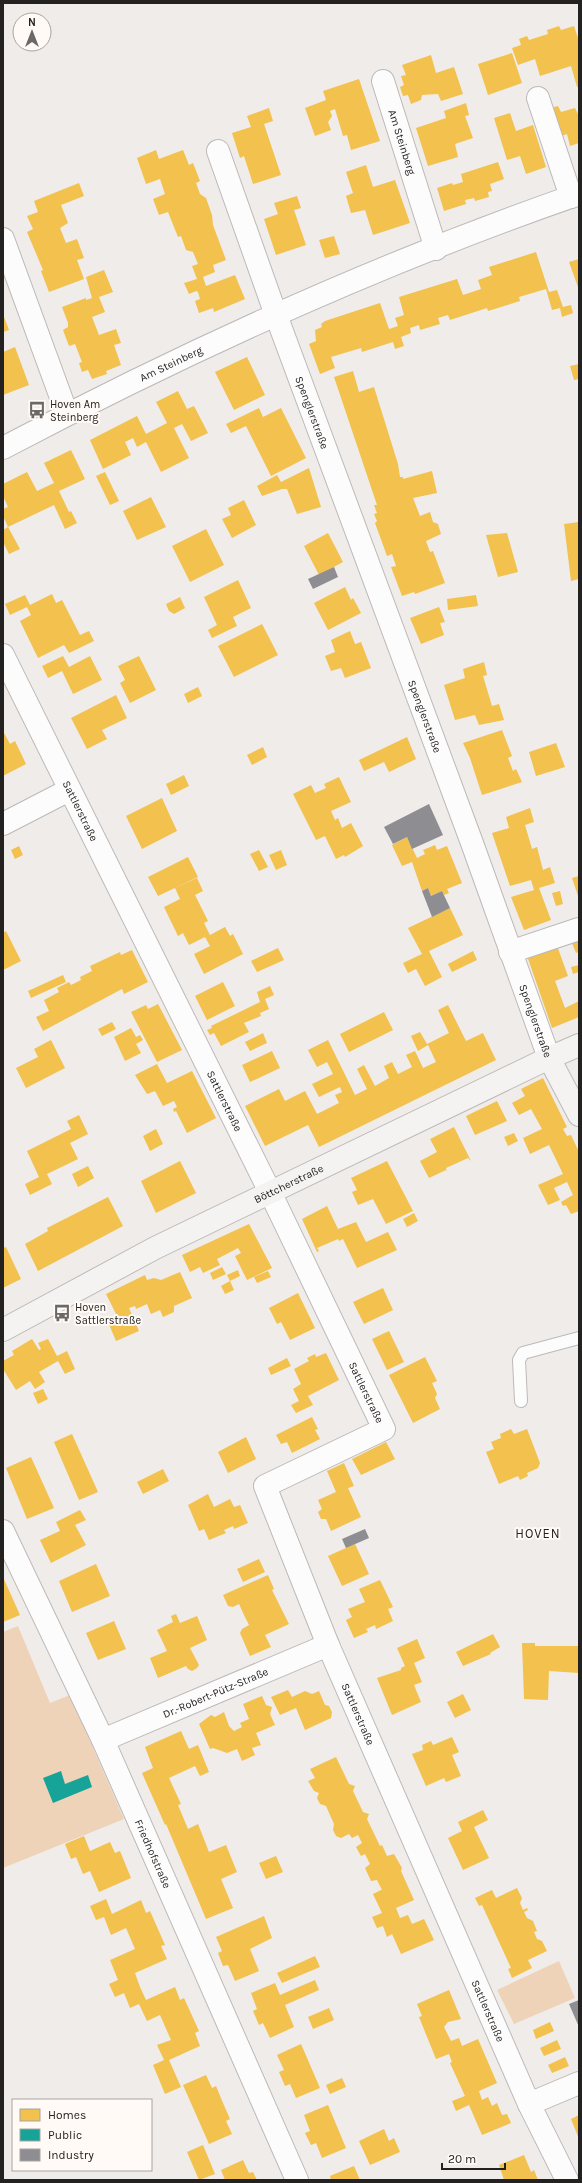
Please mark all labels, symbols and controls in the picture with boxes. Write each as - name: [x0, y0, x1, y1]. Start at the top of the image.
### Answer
- north arrow: [12, 12, 52, 52]
- text: N: [28, 16, 36, 29]
- street label: Am Steinberg: [386, 108, 419, 177]
- street label: Am Steinberg: [138, 343, 205, 384]
- street label: Spenglerstraße: [293, 374, 332, 451]
- place label: Hoven Am Steinberg: [50, 398, 100, 424]
- bus stop icon: Hoven Am Steinberg: [27, 400, 47, 420]
- street label: Spenglerstraße: [406, 678, 445, 755]
- street label: Sattlerstraße: [60, 778, 101, 844]
- street label: Spenglerstraße: [517, 982, 555, 1059]
- street label: Sattlerstraße: [204, 1068, 245, 1134]
- street label: Böttcherstraße: [252, 1161, 326, 1206]
- place label: Hoven Sattlerstraße: [75, 1301, 141, 1327]
- bus stop icon: Hoven Sattlerstraße: [52, 1303, 72, 1323]
- street label: Sattlerstraße: [346, 1360, 387, 1425]
- district label: HOVEN: [515, 1526, 561, 1541]
- street label: Dr.-Robert-Pütz-Straße: [161, 1664, 270, 1721]
- street label: Sattlerstraße: [339, 1681, 378, 1747]
- street label: Friedhofstraße: [132, 1817, 174, 1890]
- street label: Sattlerstraße: [469, 1978, 508, 2044]
- legend: [12, 2099, 152, 2171]
- text: Homes: [48, 2108, 86, 2122]
- text: Public: [48, 2128, 82, 2142]
- scale bar: [442, 2145, 505, 2171]
- text: Industry: [48, 2148, 94, 2162]
- text: 20 m: [448, 2152, 476, 2166]

